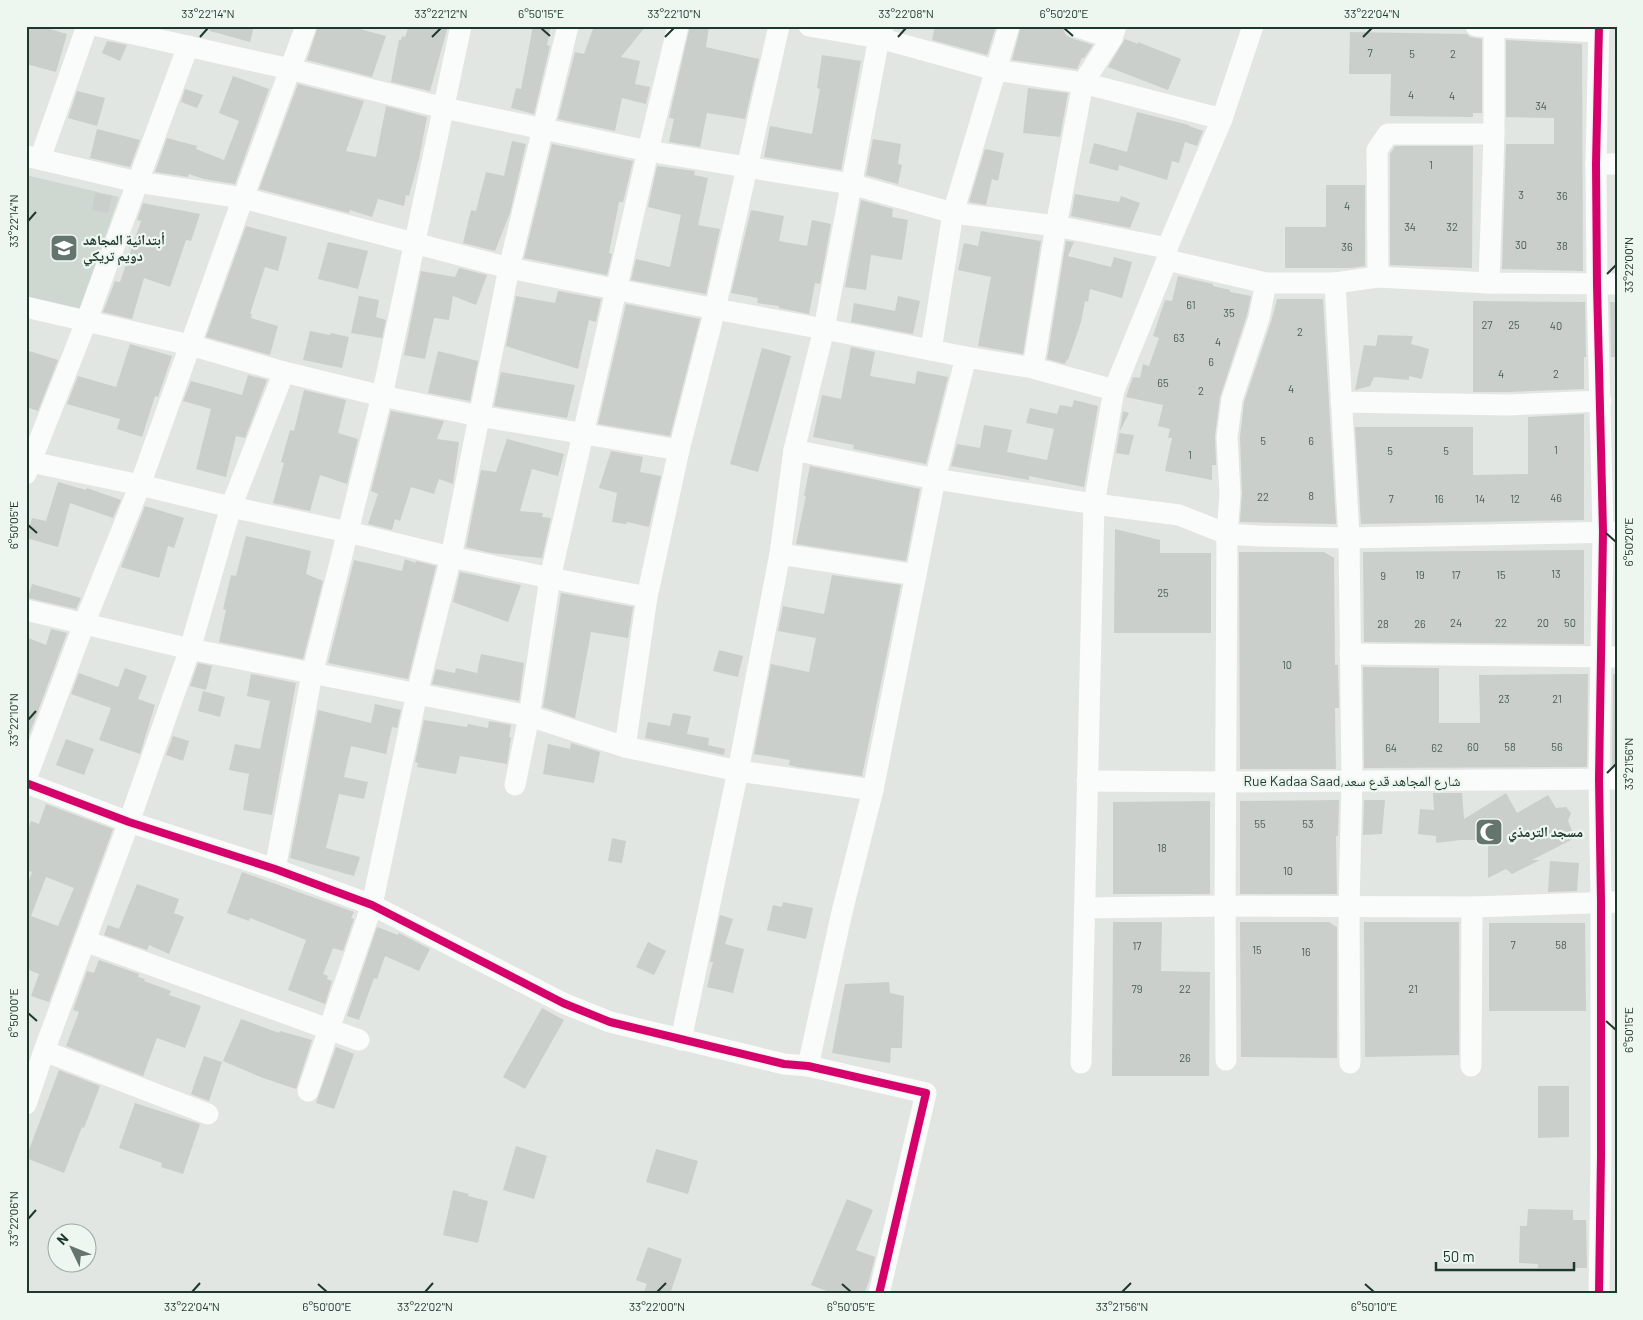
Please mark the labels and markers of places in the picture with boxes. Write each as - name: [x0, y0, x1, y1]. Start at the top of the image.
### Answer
- place label: أبتدائية المجاهد دويم تريكي: [83, 231, 165, 267]
- school or university icon: أبتدائية المجاهد دويم تريكي: [49, 233, 79, 263]
- mosque icon: مسجد الترمذي: [1474, 817, 1504, 847]
- place label: مسجد الترمذي: [1508, 823, 1583, 843]

